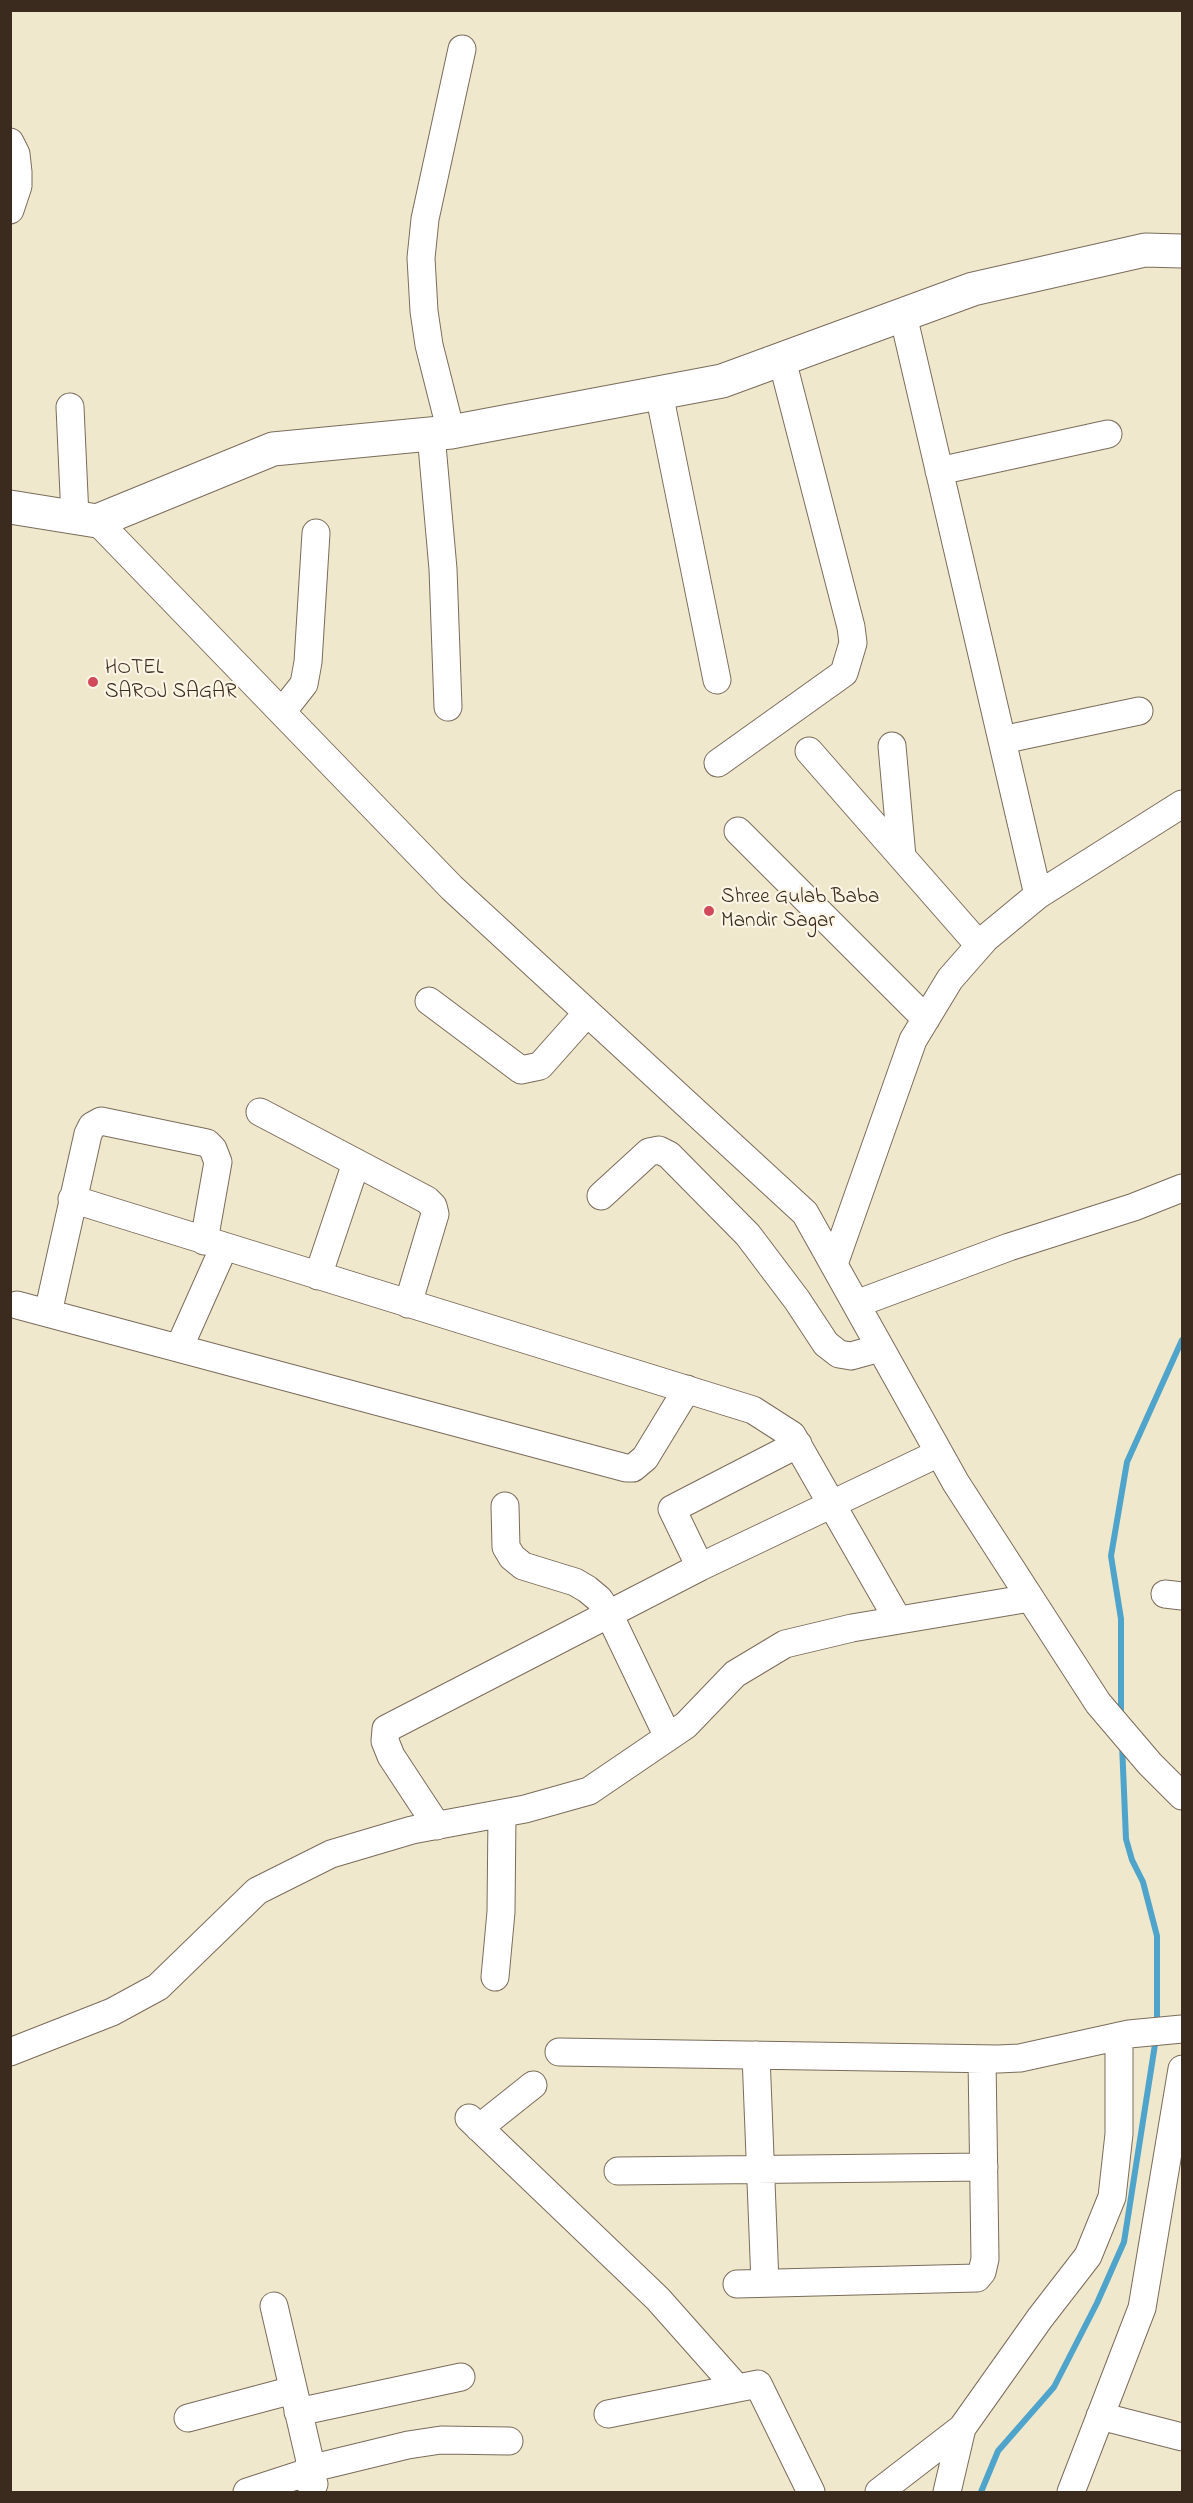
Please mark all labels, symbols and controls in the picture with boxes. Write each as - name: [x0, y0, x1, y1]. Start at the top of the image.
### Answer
- place label: HOTEL SAROJ SAGAR: [105, 657, 237, 707]
- marker: HOTEL SAROJ SAGAR: [86, 675, 100, 689]
- place label: Shree Gulab Baba Mandir Sagar: [721, 886, 879, 936]
- marker: Shree Gulab Baba Mandir Sagar: [702, 904, 716, 918]

